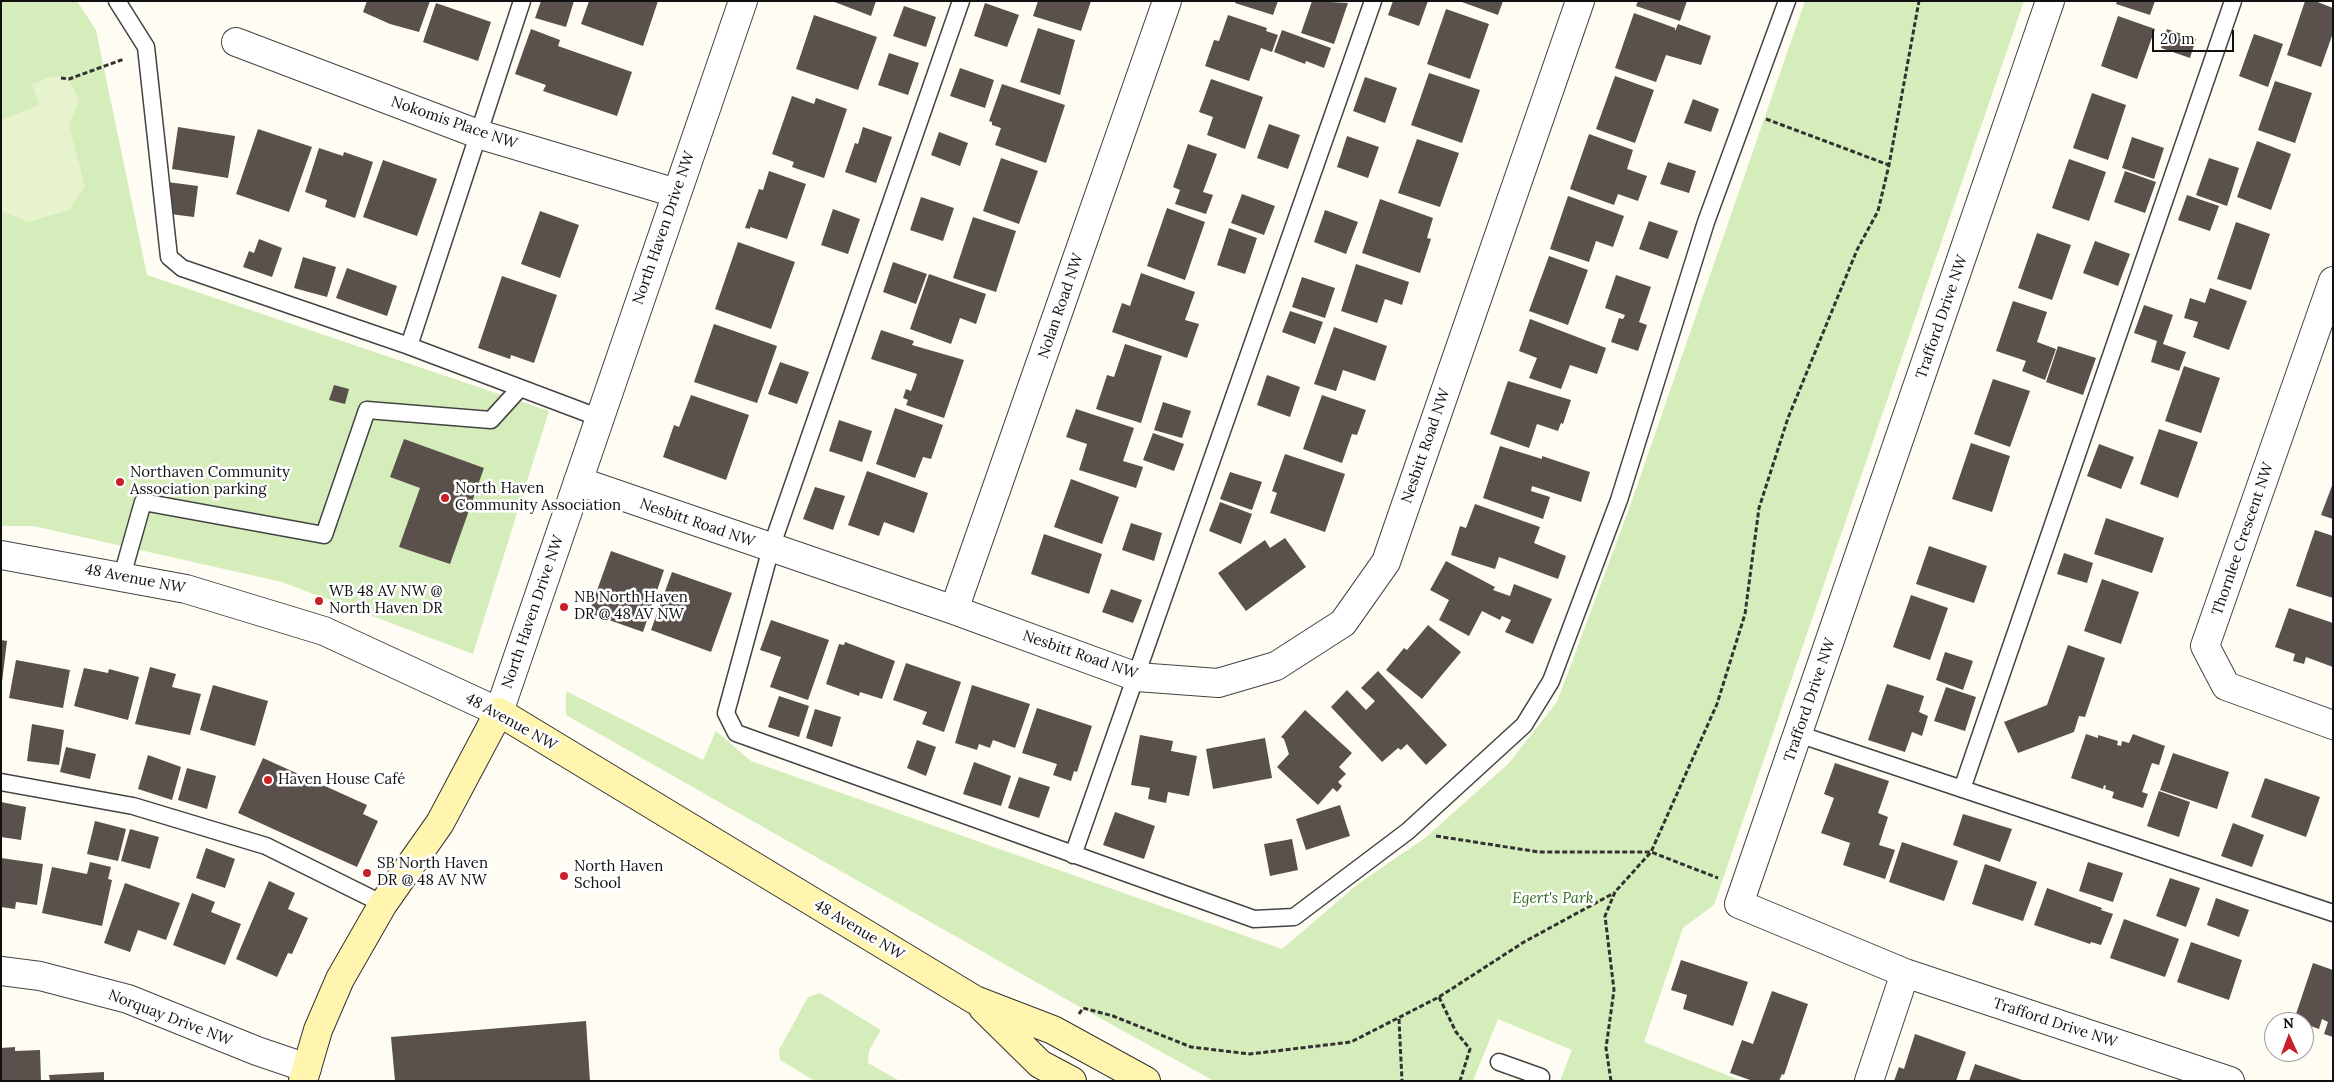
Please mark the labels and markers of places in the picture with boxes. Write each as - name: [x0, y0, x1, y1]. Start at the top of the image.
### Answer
- place label: Northaven Community Association parking: [130, 464, 290, 499]
- marker: Northaven Community Association parking: [114, 476, 126, 488]
- place label: North Haven Community Association: [455, 480, 621, 515]
- marker: North Haven Community Association: [439, 492, 451, 504]
- place label: WB 48 AV NW @ North Haven DR: [329, 583, 443, 618]
- place label: NB North Haven DR @ 48 AV NW: [574, 589, 688, 624]
- marker: WB 48 AV NW @ North Haven DR: [313, 595, 325, 607]
- marker: NB North Haven DR @ 48 AV NW: [558, 601, 570, 613]
- place label: Haven House Café: [278, 771, 405, 789]
- marker: Haven House Café: [262, 774, 274, 786]
- place label: SB North Haven DR @ 48 AV NW: [377, 855, 488, 890]
- place label: North Haven School: [574, 858, 663, 893]
- marker: SB North Haven DR @ 48 AV NW: [361, 867, 373, 879]
- marker: North Haven School: [558, 870, 570, 882]

